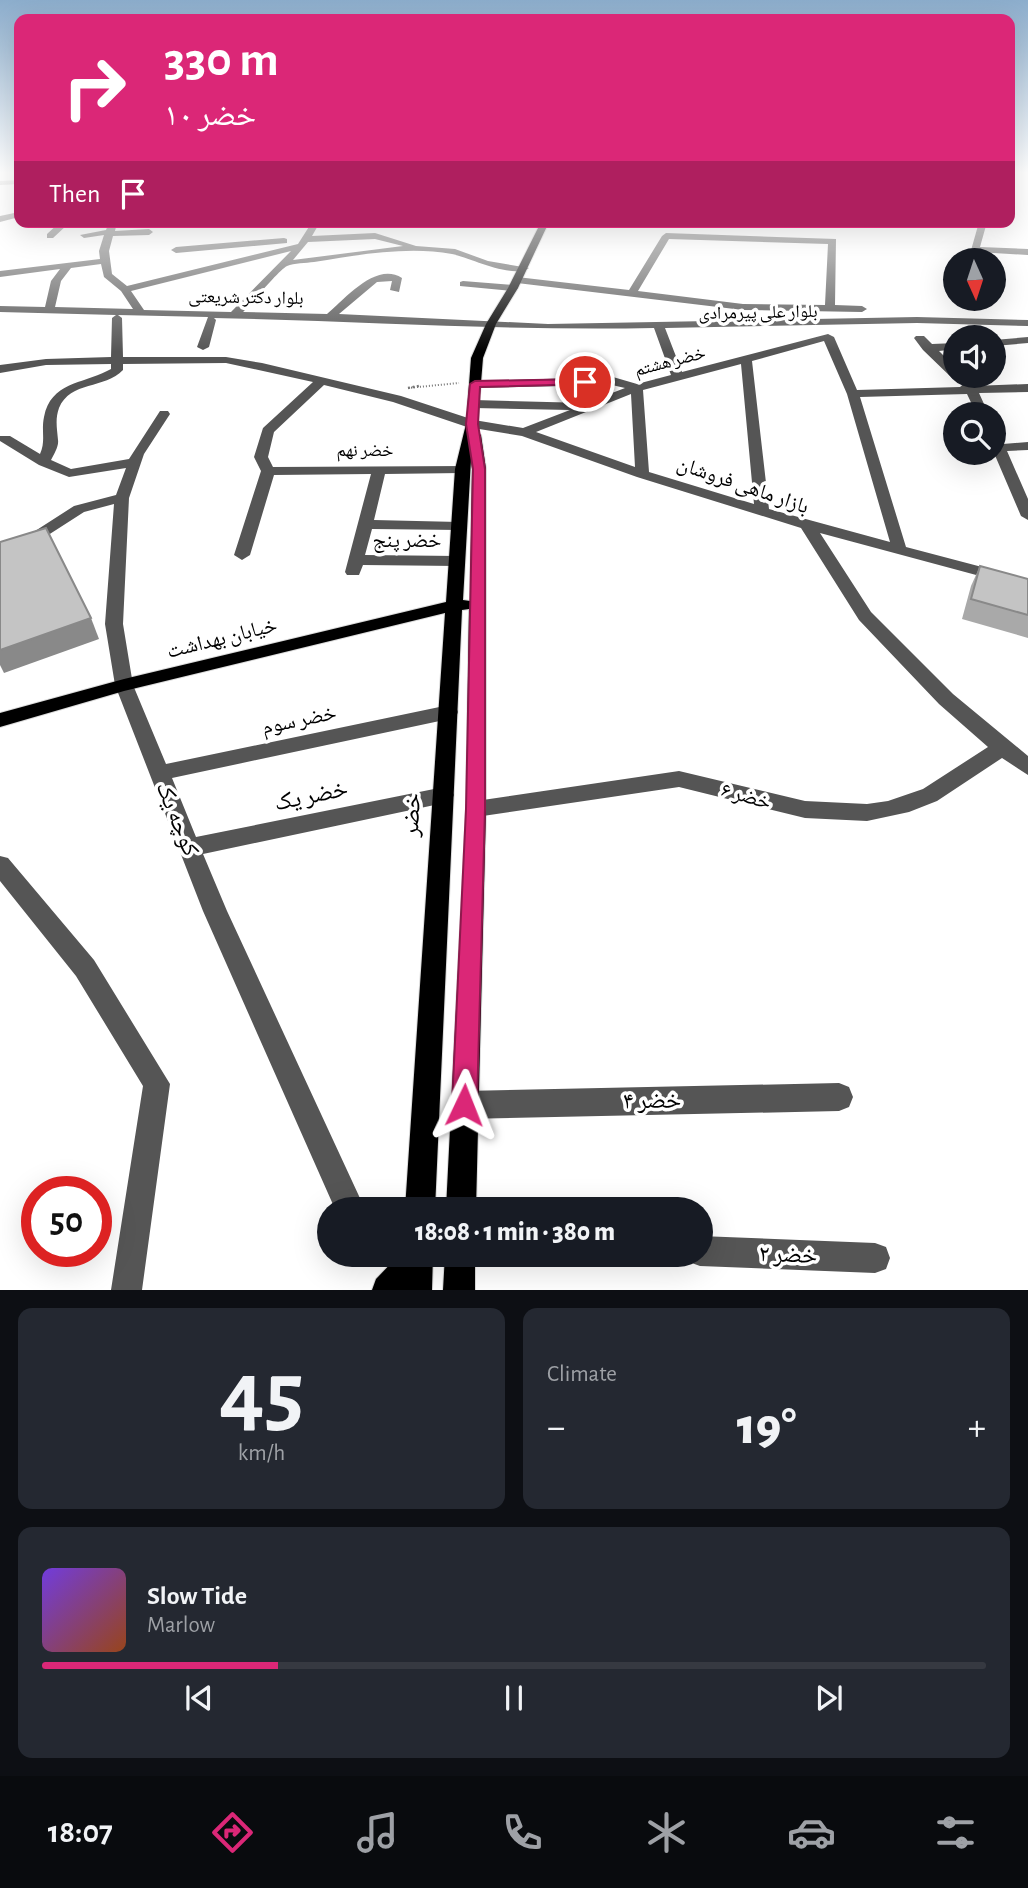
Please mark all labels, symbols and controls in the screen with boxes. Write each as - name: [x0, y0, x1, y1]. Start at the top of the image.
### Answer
- text: 330 m: [164, 36, 279, 85]
- icon: right: [49, 42, 140, 133]
- text: خضر ۱۰: [164, 99, 256, 131]
- icon: arrive: [114, 175, 152, 213]
- text: Then: [49, 181, 100, 207]
- north arrow: [943, 248, 1006, 312]
- map controls: [943, 248, 1006, 465]
- street label: بلوار دکتر شریعتی: [188, 288, 304, 309]
- street label: بلوار علی پیرمرادی: [698, 303, 818, 324]
- button: sound: [943, 325, 1006, 388]
- street label: خضر هشتم: [633, 344, 708, 382]
- pin: [555, 352, 615, 412]
- icon: arrive: [566, 363, 604, 401]
- button: search: [943, 402, 1006, 465]
- street label: خضر نهم: [336, 442, 394, 462]
- street label: بازار ماهی فروشان: [674, 453, 812, 519]
- street label: خضر پنج: [373, 530, 441, 553]
- street label: خیابان بهداشت: [165, 614, 280, 663]
- street label: خضر سوم: [260, 702, 339, 741]
- street label: خضر یک: [272, 777, 350, 816]
- street label: کوچه یک: [151, 778, 203, 860]
- street label: خضر ۶: [719, 779, 773, 813]
- street label: خضر: [399, 793, 425, 838]
- position arrow: [427, 1068, 501, 1142]
- street label: خضر ۴: [623, 1088, 681, 1114]
- speed limit sign: 50: [21, 1176, 112, 1267]
- text: 18:08 · 1 min · 380 m: [415, 1219, 615, 1245]
- street label: خضر ۲: [758, 1242, 818, 1268]
- text: 45: [219, 1349, 304, 1440]
- text: Climate: [547, 1363, 617, 1386]
- text: 19°: [737, 1401, 796, 1453]
- text: −: [547, 1409, 565, 1447]
- text: +: [968, 1409, 986, 1447]
- text: km/h: [238, 1442, 285, 1465]
- text: Slow Tide: [147, 1583, 247, 1609]
- text: Marlow: [147, 1614, 215, 1637]
- icon: previous: [180, 1679, 218, 1717]
- icon: pause: [495, 1679, 533, 1717]
- icon: next: [810, 1679, 848, 1717]
- icon: directions: [208, 1808, 257, 1857]
- icon: music: [353, 1808, 402, 1857]
- icon: phone: [498, 1808, 547, 1857]
- icon: climate: [642, 1808, 691, 1857]
- icon: car: [787, 1808, 836, 1857]
- icon: filters: [931, 1808, 980, 1857]
- text: 18:07: [48, 1816, 113, 1848]

